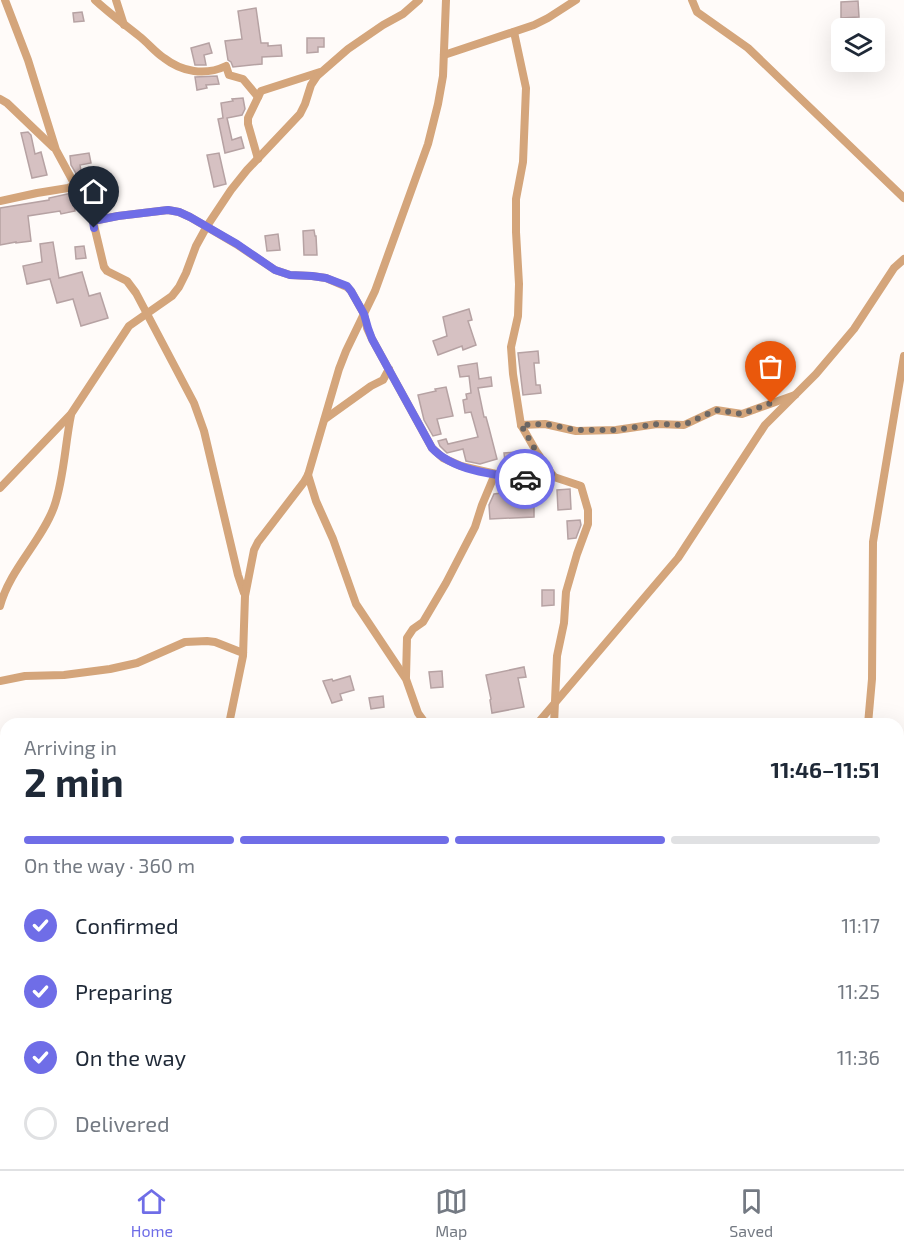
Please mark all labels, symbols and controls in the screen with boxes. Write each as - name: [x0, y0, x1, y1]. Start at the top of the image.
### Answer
- map controls: [831, 18, 885, 72]
- button: layers: [831, 18, 885, 72]
- pin: [68, 166, 119, 228]
- icon: home: [77, 175, 110, 208]
- pin: [745, 341, 796, 403]
- icon: bag: [754, 350, 787, 383]
- courier: [495, 449, 555, 509]
- icon: car: [509, 463, 542, 496]
- text: Arriving in: [24, 735, 117, 759]
- text: 11:46–11:51: [770, 756, 880, 782]
- text: 2 min: [24, 758, 124, 805]
- text: On the way · 360 m: [24, 853, 195, 877]
- icon: check: [24, 909, 57, 942]
- text: Confirmed: [75, 912, 179, 938]
- text: 11:17: [841, 913, 880, 937]
- icon: check: [24, 975, 57, 1008]
- text: Preparing: [75, 978, 173, 1004]
- text: 11:25: [837, 979, 880, 1003]
- icon: check: [24, 1041, 57, 1074]
- text: On the way: [75, 1044, 186, 1070]
- text: 11:36: [837, 1045, 880, 1069]
- text: Delivered: [75, 1110, 170, 1136]
- tab: Home: [131, 1185, 173, 1240]
- tab: Map: [435, 1185, 468, 1240]
- tab: Saved: [729, 1185, 773, 1240]

